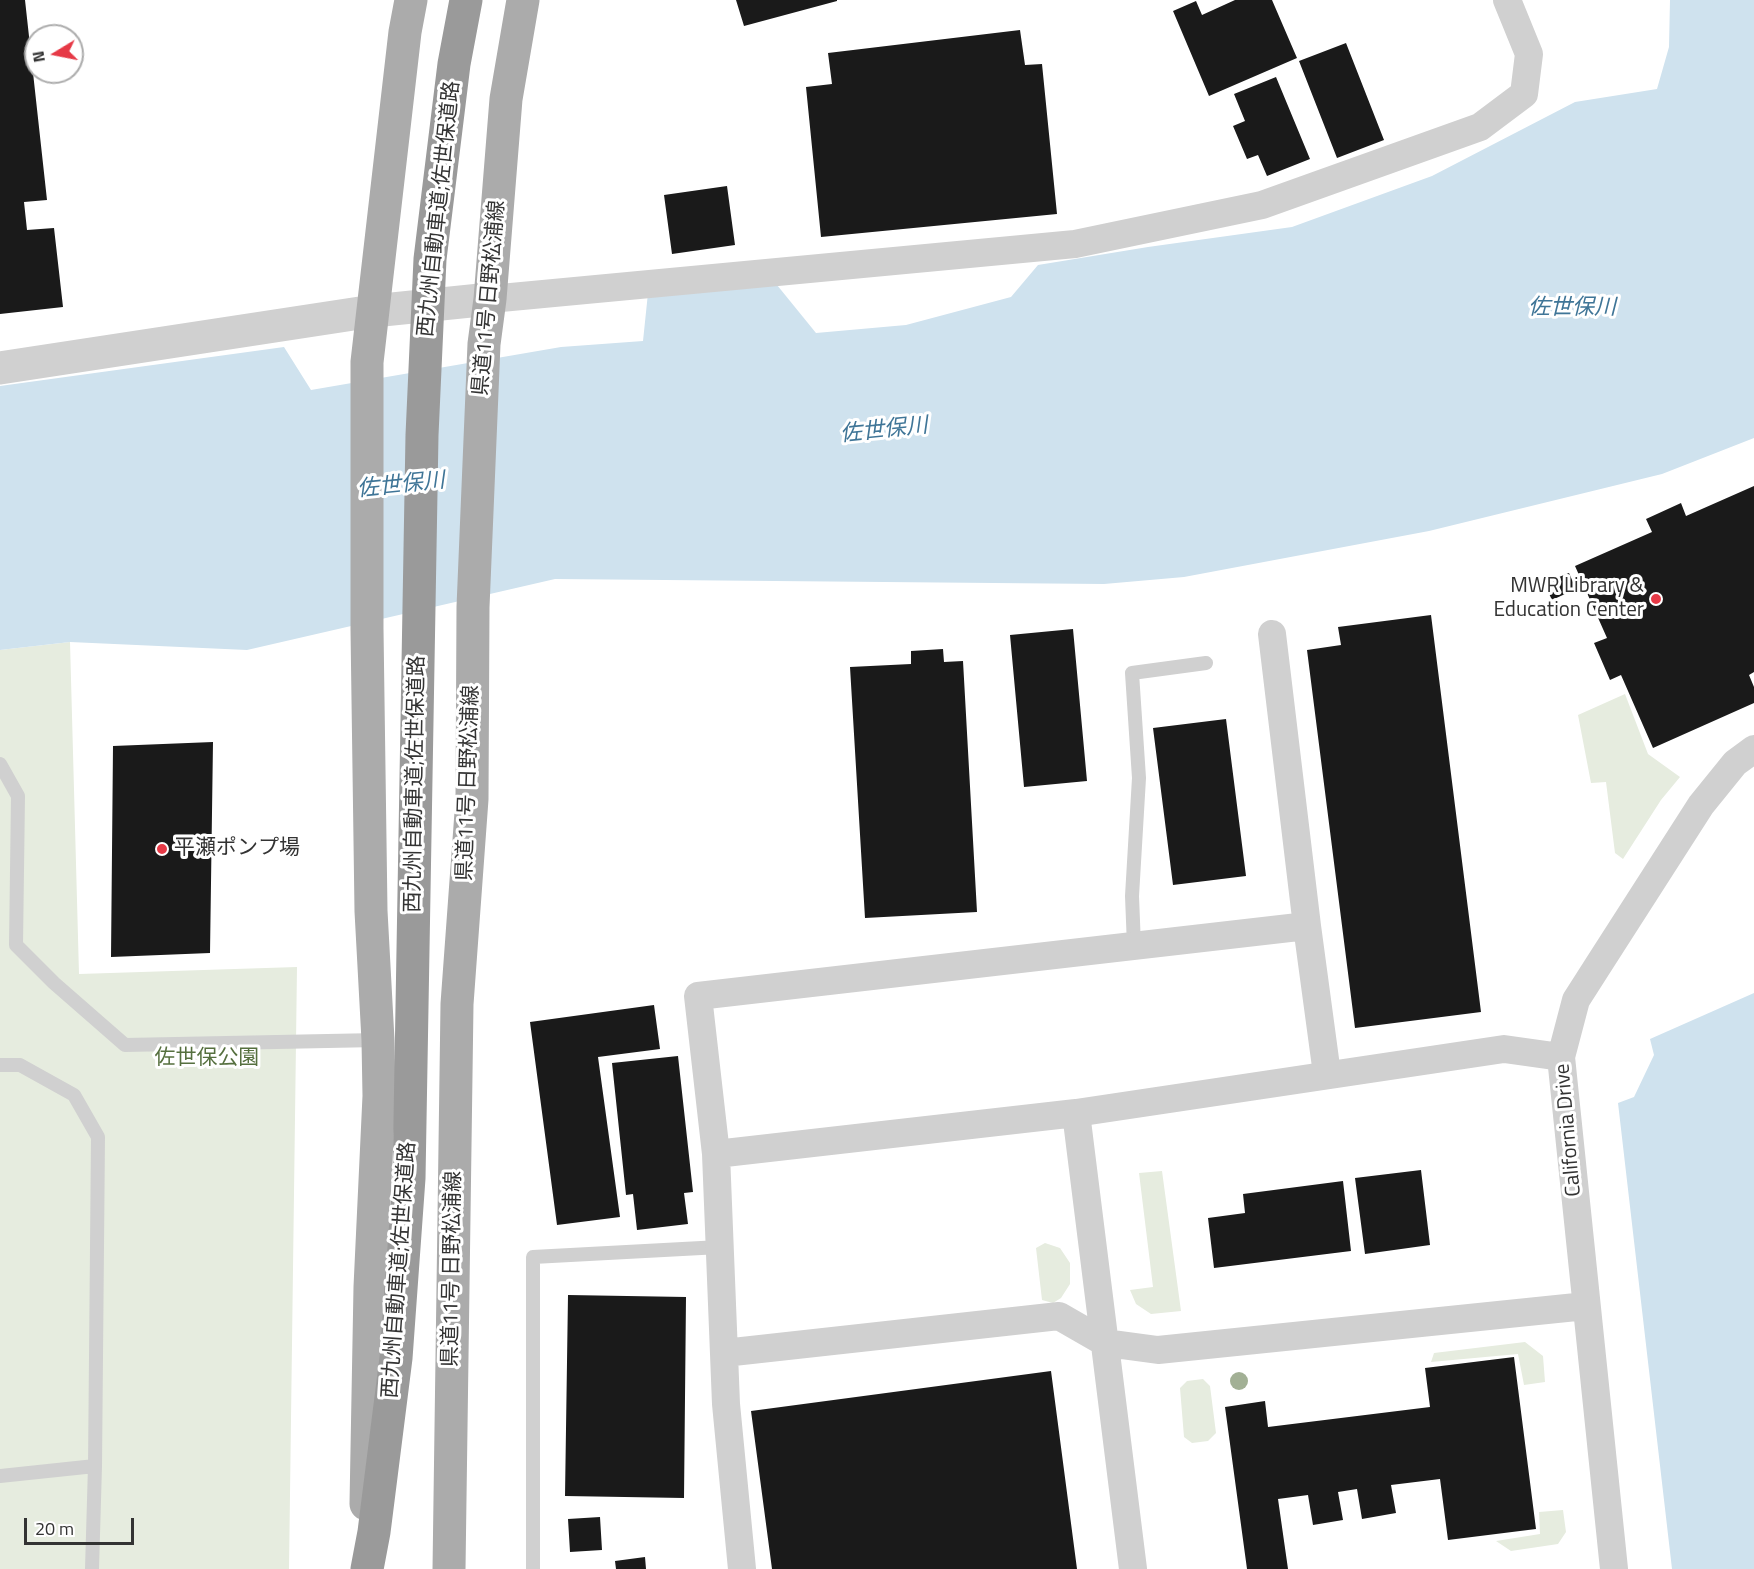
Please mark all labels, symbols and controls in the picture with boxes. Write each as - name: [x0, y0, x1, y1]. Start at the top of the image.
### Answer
- north arrow: [24, 24, 84, 84]
- text: N: [25, 49, 51, 64]
- street label: 西九州自動車道;佐世保道路: [414, 80, 466, 338]
- street label: 県道11号 日野松浦線: [469, 199, 511, 397]
- water label: 佐世保川: [1528, 296, 1616, 322]
- water label: 佐世保川: [839, 413, 929, 449]
- water label: 佐世保川: [356, 468, 446, 504]
- place label: MWR Library & Education Center: [1493, 574, 1644, 624]
- marker: MWR Library & Education Center: [1649, 592, 1663, 606]
- street label: 西九州自動車道;佐世保道路: [401, 655, 431, 913]
- street label: 県道11号 日野松浦線: [453, 685, 485, 881]
- place label: 平瀬ポンプ場: [174, 836, 300, 862]
- marker: 平瀬ポンプ場: [155, 842, 169, 856]
- park label: 佐世保公園: [155, 1046, 259, 1072]
- street label: California Drive: [1551, 1062, 1587, 1198]
- street label: 西九州自動車道;佐世保道路: [378, 1141, 422, 1399]
- street label: 県道11号 日野松浦線: [439, 1171, 467, 1367]
- scale bar: [27, 1506, 136, 1544]
- text: 20 m: [35, 1515, 74, 1542]

